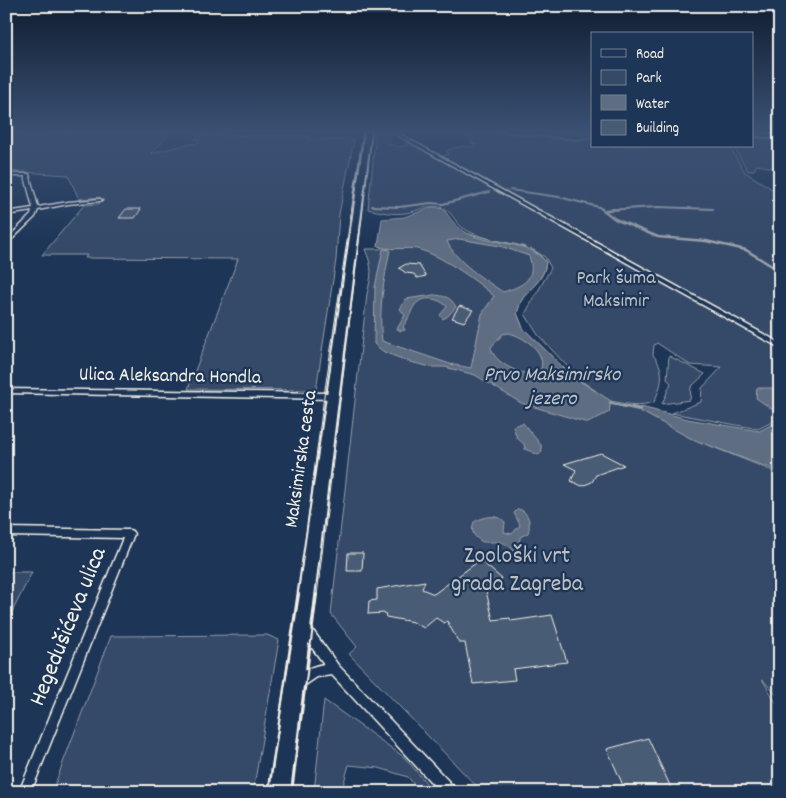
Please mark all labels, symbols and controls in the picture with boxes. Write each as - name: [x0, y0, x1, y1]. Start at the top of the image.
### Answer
- legend: [591, 32, 754, 148]
- text: Road: [636, 44, 664, 66]
- text: Park: [636, 68, 662, 90]
- text: Water: [636, 94, 670, 116]
- text: Building: [636, 118, 679, 140]
- park label: Park šuma Maksimir: [576, 265, 656, 316]
- street label: Ulica Aleksandra Hondla: [79, 361, 262, 393]
- water label: Prvo Maksimirsko jezero: [484, 361, 622, 415]
- street label: Maksimirska cesta: [278, 388, 326, 530]
- park label: Zoološki vrt grada Zagreba: [451, 540, 584, 602]
- street label: Hegedušićeva ulica: [22, 542, 117, 712]

